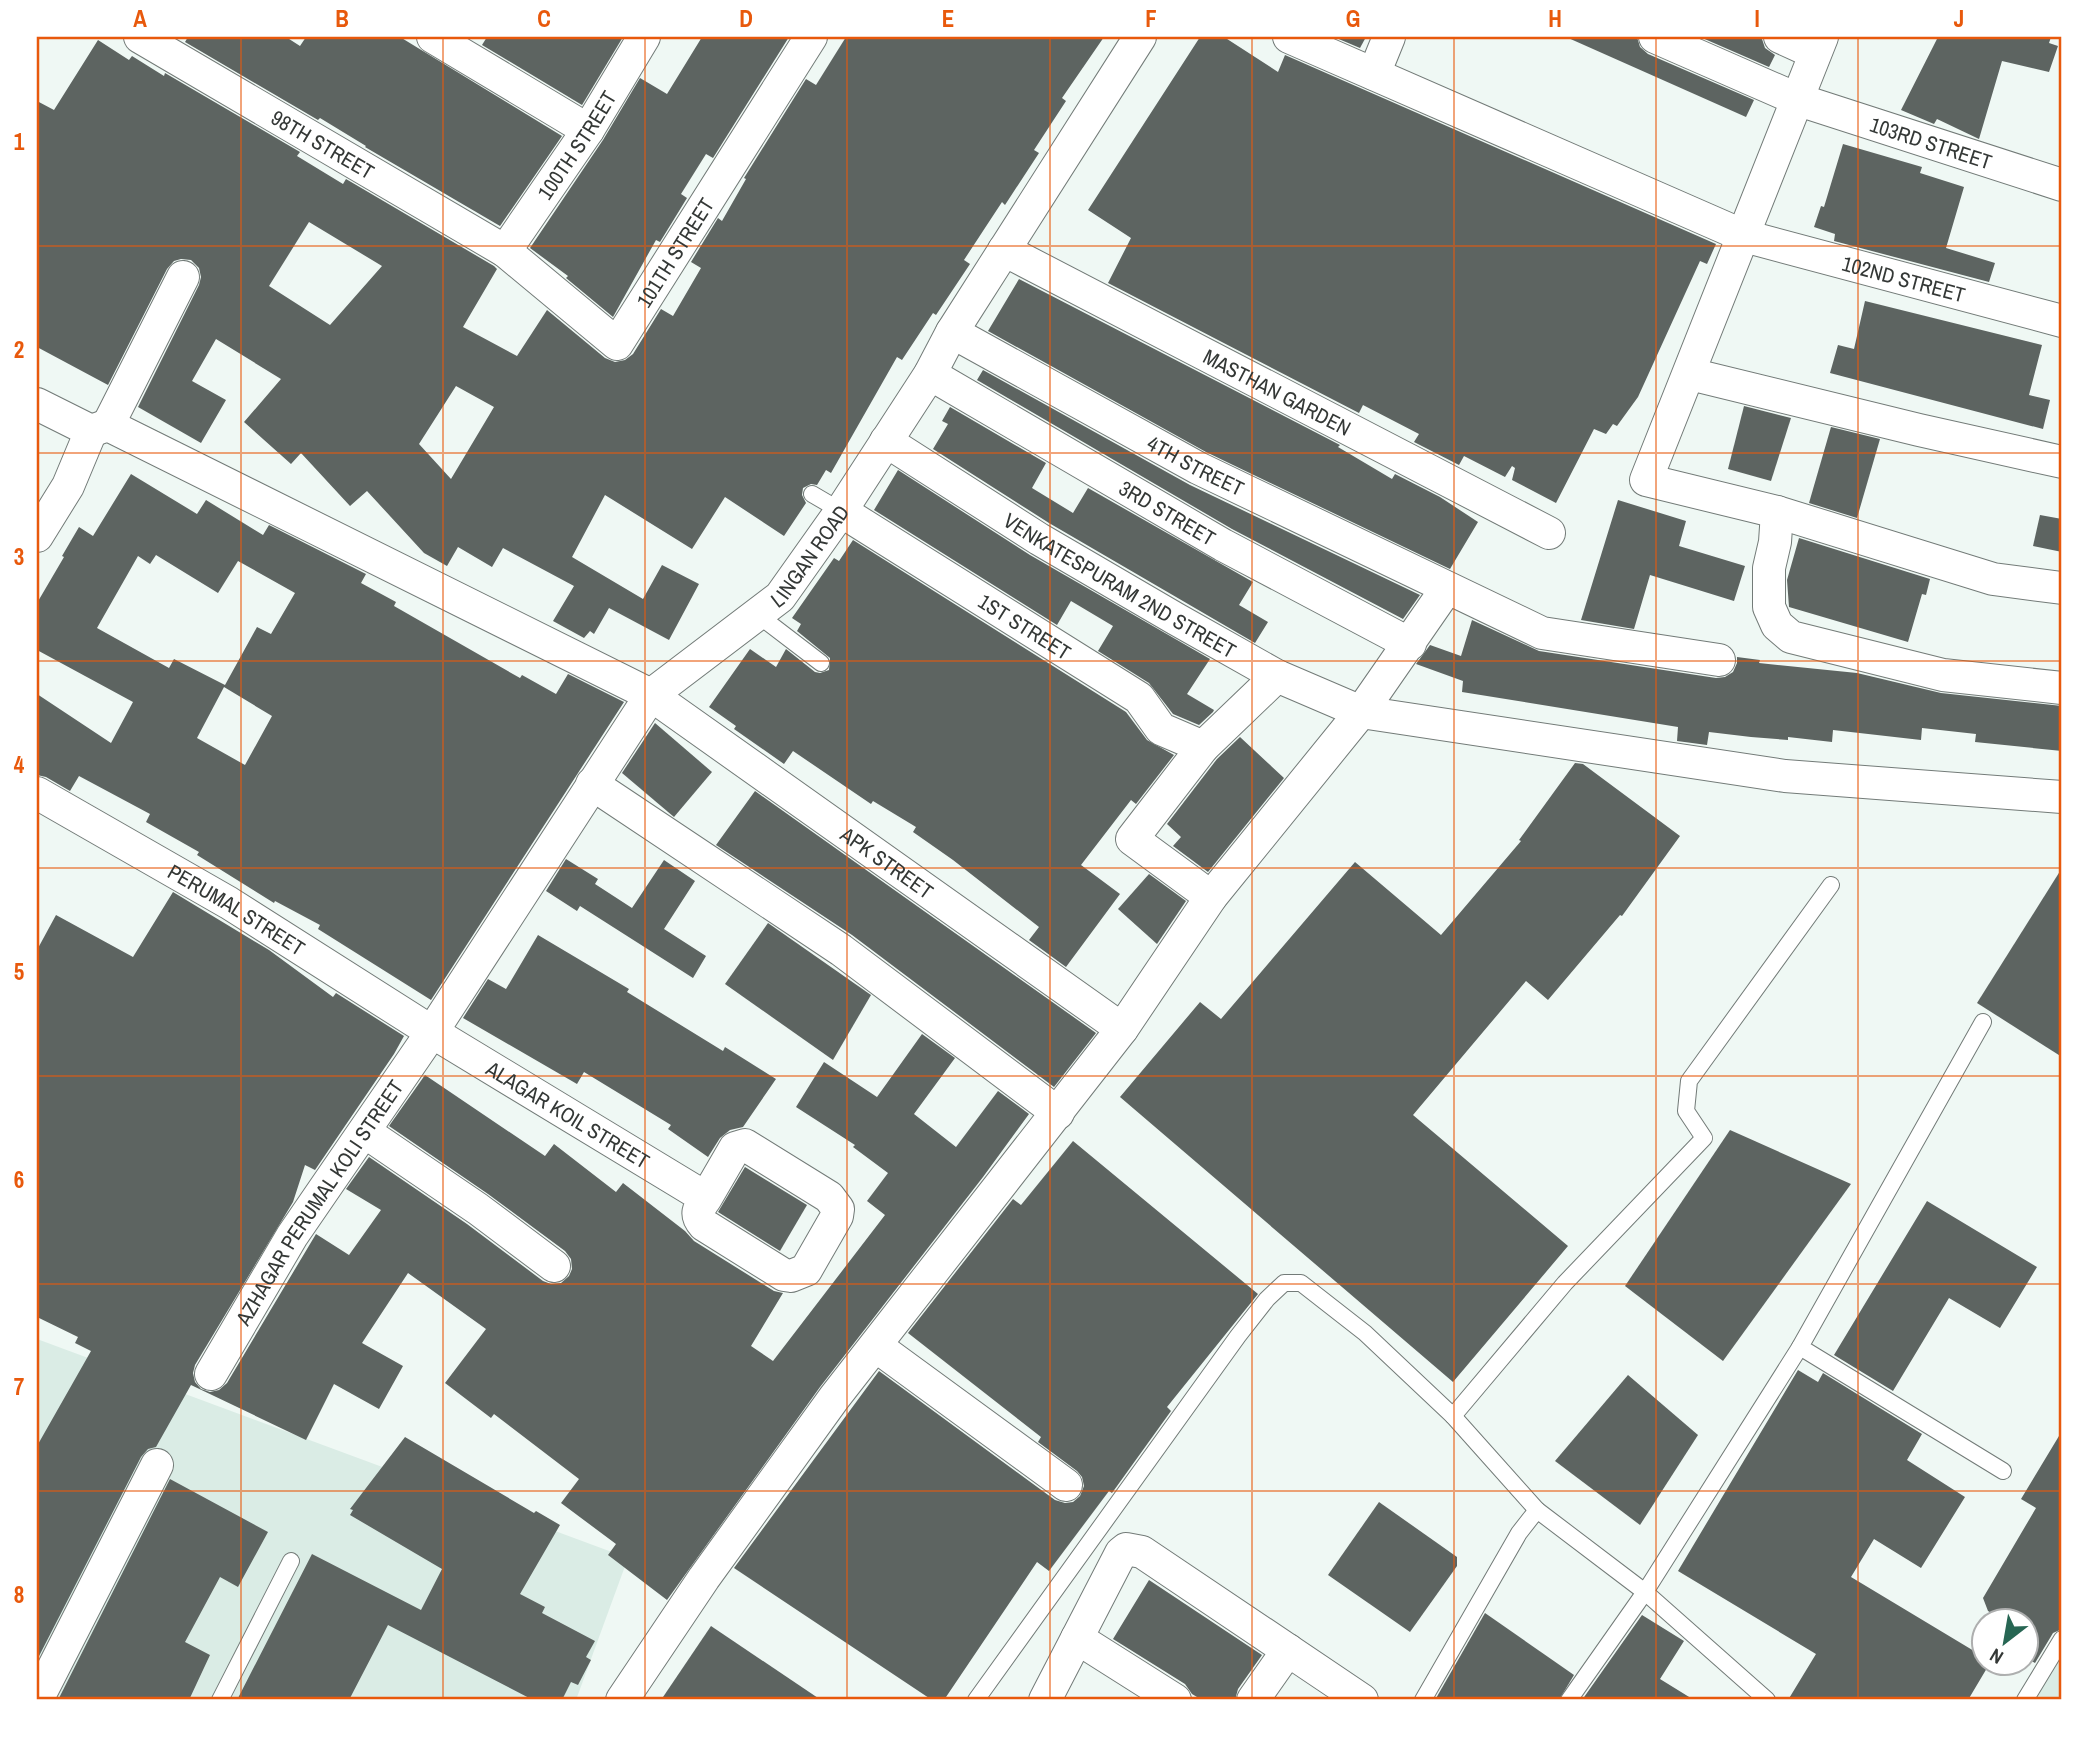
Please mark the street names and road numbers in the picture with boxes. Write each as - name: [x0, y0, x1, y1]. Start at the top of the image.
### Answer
- street label: 100TH STREET: [530, 85, 623, 205]
- street label: 98TH STREET: [266, 103, 380, 186]
- street label: 103RD STREET: [1866, 109, 1996, 176]
- street label: 101TH STREET: [629, 192, 721, 313]
- street label: 102ND STREET: [1839, 248, 1969, 309]
- street label: MASTHAN GARDEN: [1198, 342, 1356, 442]
- street label: 4TH STREET: [1142, 428, 1249, 503]
- street label: 3RD STREET: [1114, 473, 1222, 552]
- street label: LINGAN ROAD: [764, 499, 855, 614]
- street label: VENKATESPURAM 2ND STREET: [998, 506, 1242, 665]
- street label: 1ST STREET: [973, 586, 1077, 667]
- street label: APK STREET: [834, 819, 940, 906]
- street label: PERUMAL STREET: [163, 857, 311, 962]
- street label: ALAGAR KOIL STREET: [480, 1053, 656, 1175]
- street label: AZHAGAR PERUMAL KOLI STREET: [228, 1073, 410, 1331]

